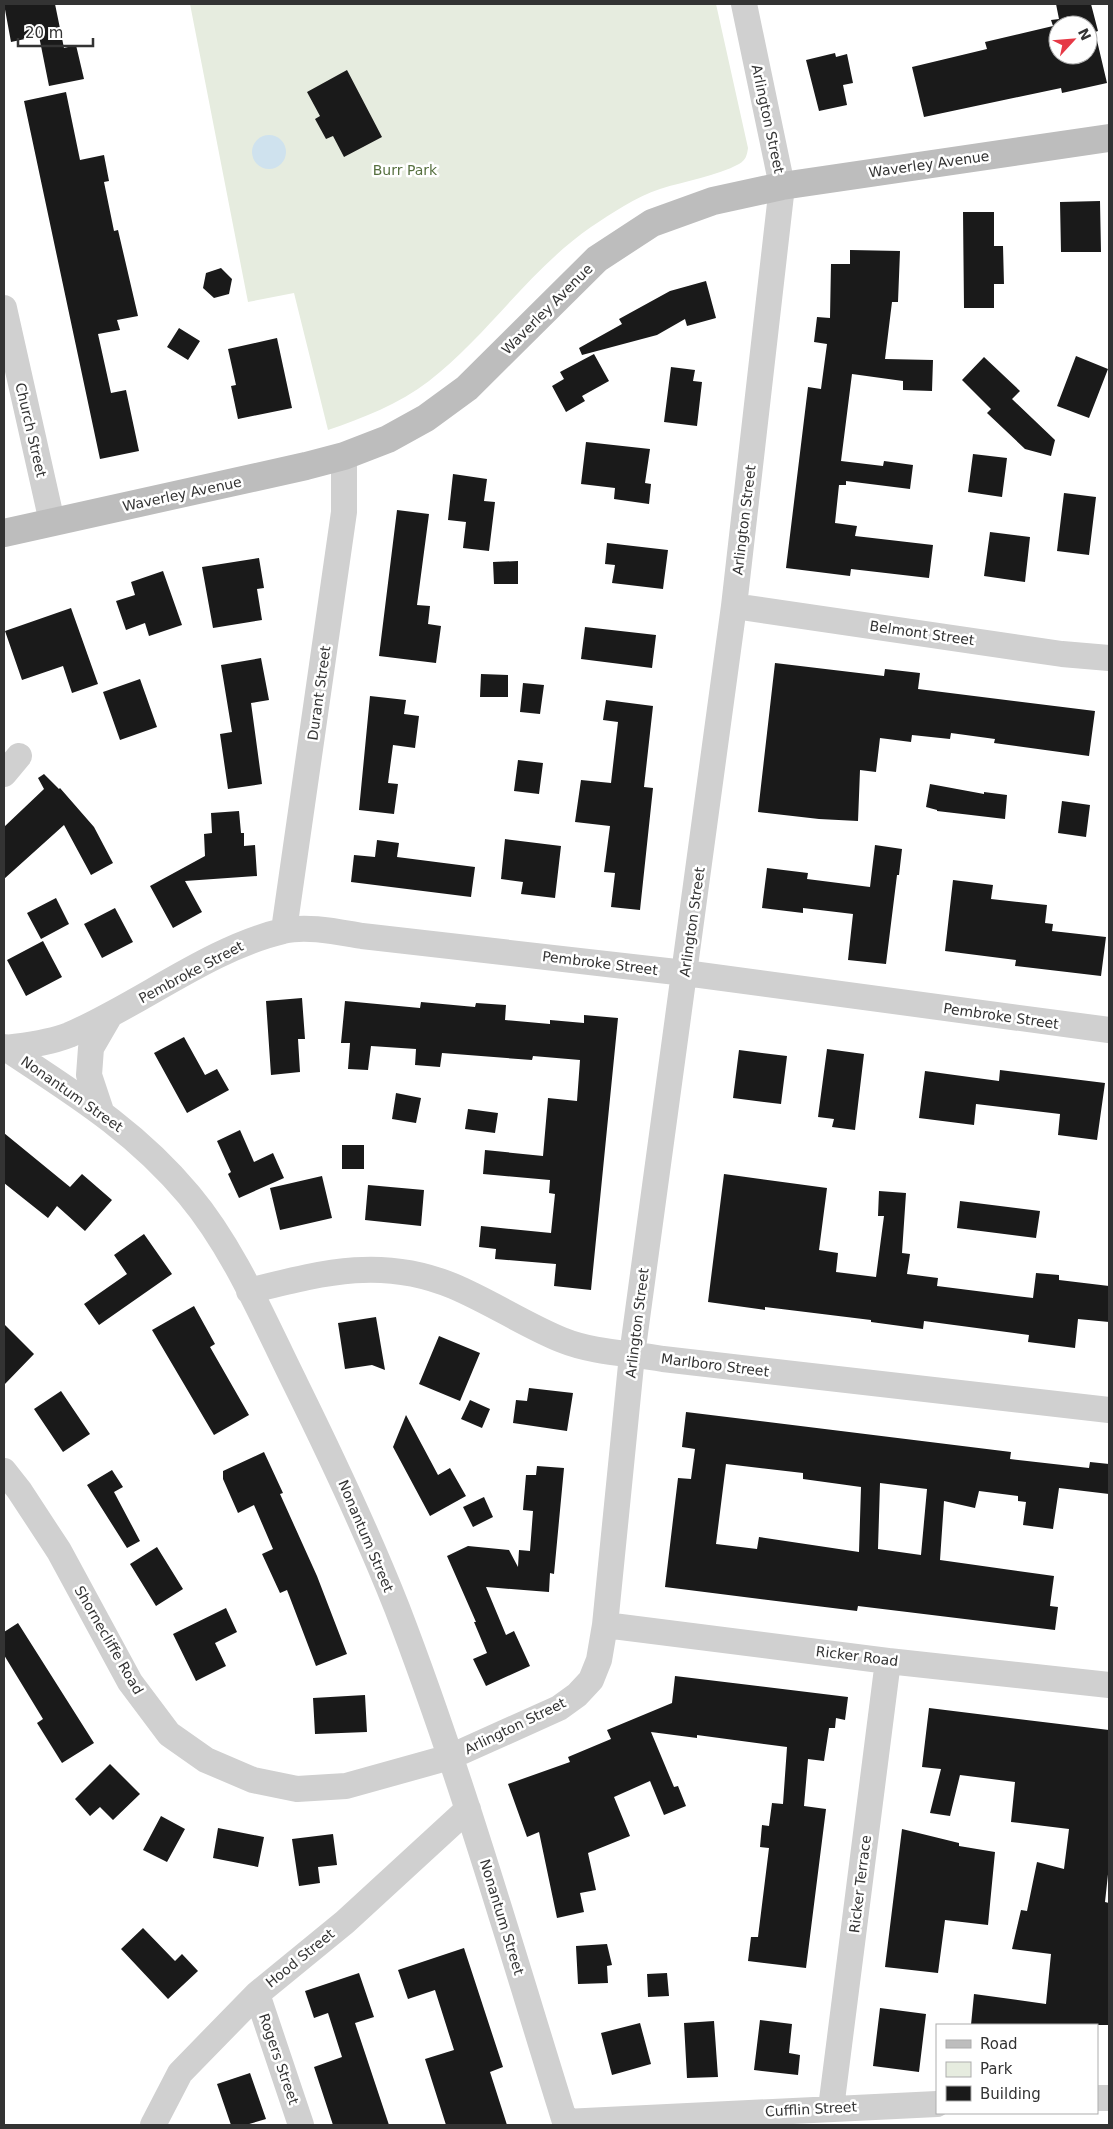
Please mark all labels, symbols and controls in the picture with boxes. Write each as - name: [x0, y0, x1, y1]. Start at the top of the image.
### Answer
- scale bar: [18, 15, 92, 47]
- north arrow: [1048, 15, 1098, 65]
- text: 20 m: [25, 24, 63, 42]
- text: N: [1075, 26, 1094, 43]
- street label: Arlington Street: [749, 63, 787, 175]
- street label: Waverley Avenue: [868, 148, 990, 180]
- park label: Burr Park: [373, 162, 438, 178]
- street label: Waverley Avenue: [498, 260, 596, 358]
- street label: Church Street: [12, 381, 50, 479]
- street label: Arlington Street: [729, 464, 759, 576]
- street label: Waverley Avenue: [121, 474, 243, 514]
- street label: Belmont Street: [869, 618, 976, 648]
- street label: Durant Street: [304, 644, 334, 741]
- street label: Arlington Street: [676, 866, 708, 978]
- street label: Pembroke Street: [136, 937, 247, 1006]
- street label: Pembroke Street: [541, 948, 659, 978]
- street label: Pembroke Street: [942, 1000, 1060, 1032]
- street label: Nonantum Street: [18, 1053, 126, 1135]
- street label: Arlington Street: [622, 1267, 652, 1379]
- street label: Marlboro Street: [660, 1350, 770, 1380]
- street label: Nonantum Street: [335, 1477, 397, 1595]
- street label: Shornecliffe Road: [71, 1583, 147, 1697]
- street label: Ricker Road: [815, 1643, 899, 1669]
- street label: Arlington Street: [462, 1694, 569, 1757]
- street label: Ricker Terrace: [846, 1834, 874, 1934]
- street label: Nonantum Street: [477, 1857, 527, 1977]
- street label: Hood Street: [263, 1925, 338, 1991]
- street label: Rogers Street: [256, 2011, 302, 2107]
- legend: [936, 2024, 1098, 2114]
- text: Road: [980, 2035, 1018, 2053]
- text: Park: [980, 2060, 1013, 2078]
- text: Building: [980, 2085, 1041, 2103]
- street label: Cufflin Street: [765, 2099, 858, 2119]

